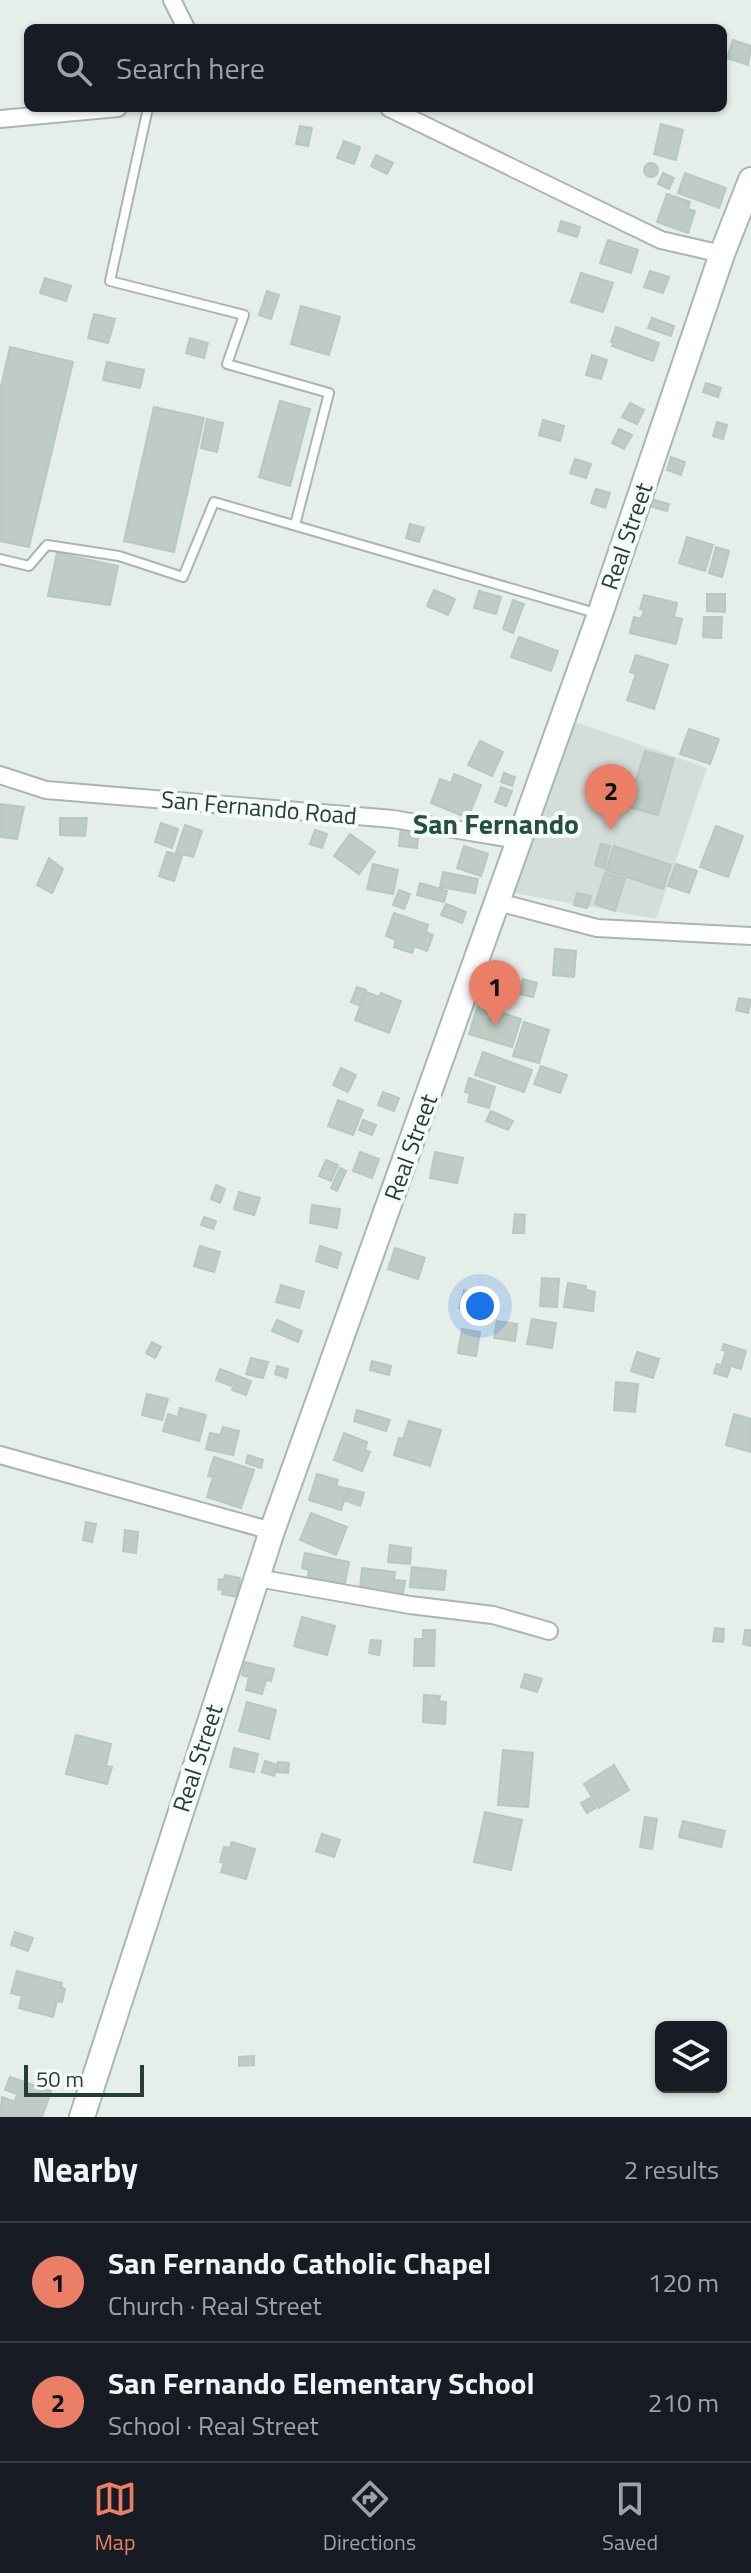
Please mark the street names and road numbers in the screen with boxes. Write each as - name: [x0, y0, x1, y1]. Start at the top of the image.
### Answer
- street label: Real Street: [591, 477, 661, 595]
- street label: San Fernando Road: [160, 781, 358, 833]
- street label: Real Street: [374, 1088, 446, 1206]
- street label: Real Street: [163, 1699, 232, 1817]

